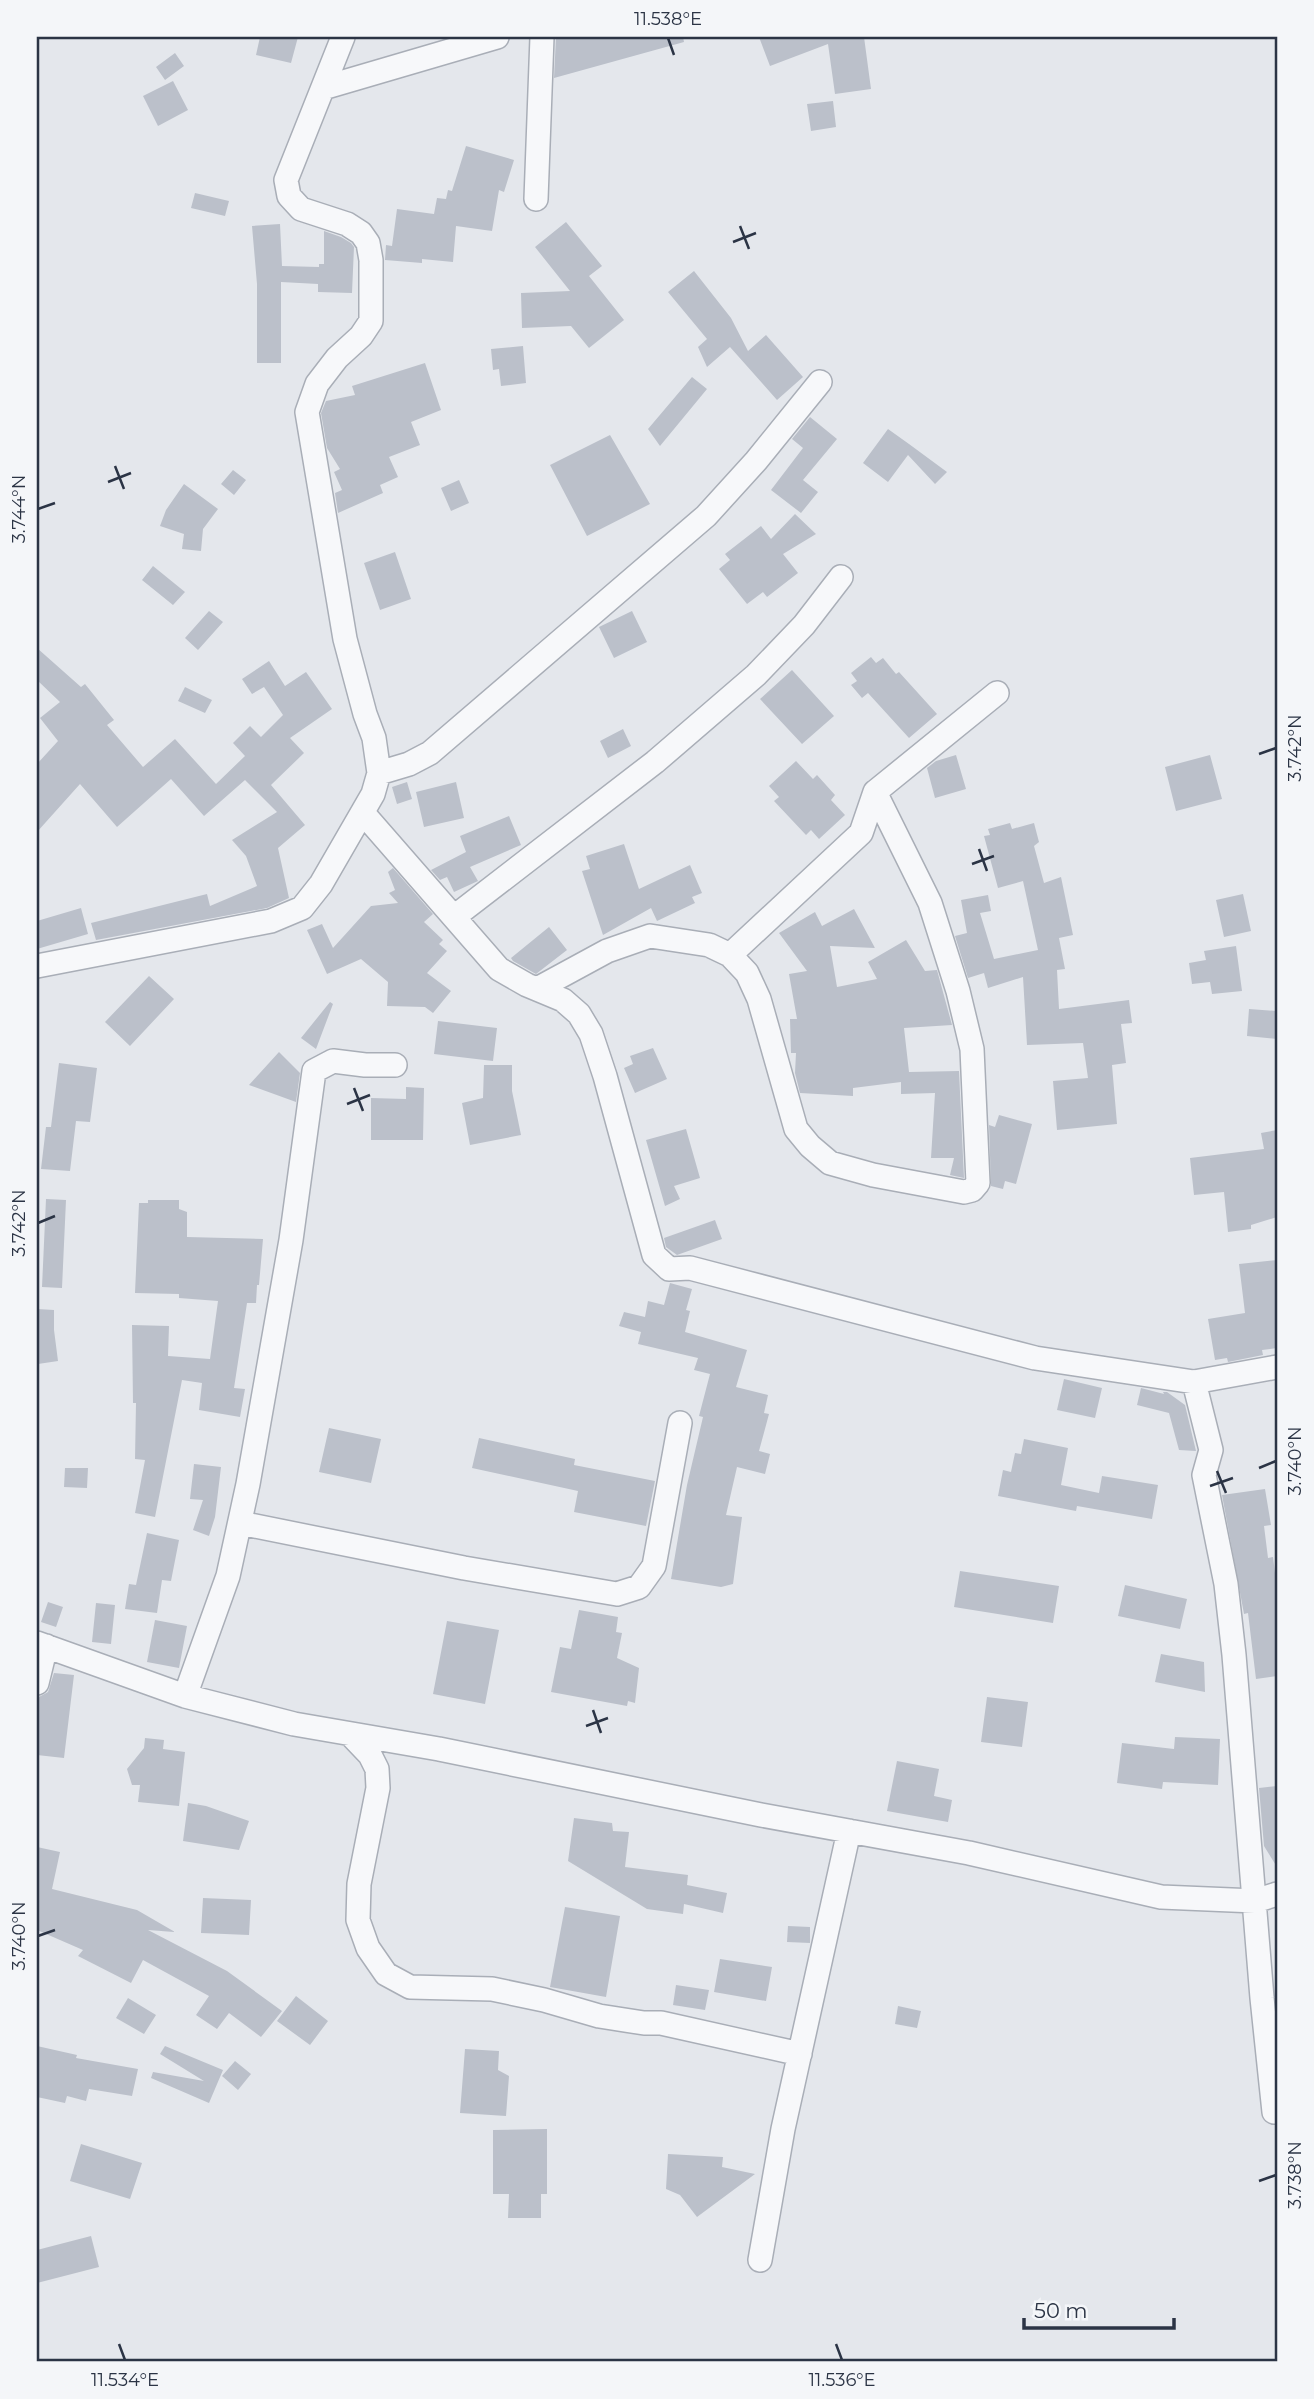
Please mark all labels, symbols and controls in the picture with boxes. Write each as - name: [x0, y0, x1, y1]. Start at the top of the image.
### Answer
- text: 11.538°E: [634, 8, 702, 30]
- text: 3.744°N: [8, 475, 30, 543]
- text: 3.742°N: [1284, 714, 1306, 782]
- text: 3.742°N: [8, 1189, 30, 1257]
- text: 3.740°N: [1284, 1426, 1306, 1496]
- text: 3.740°N: [8, 1901, 30, 1971]
- text: 3.738°N: [1284, 2141, 1306, 2209]
- scale bar: [1024, 2287, 1174, 2331]
- text: 50 m: [1034, 2298, 1088, 2323]
- text: 11.534°E: [91, 2369, 159, 2391]
- text: 11.536°E: [808, 2369, 876, 2391]

